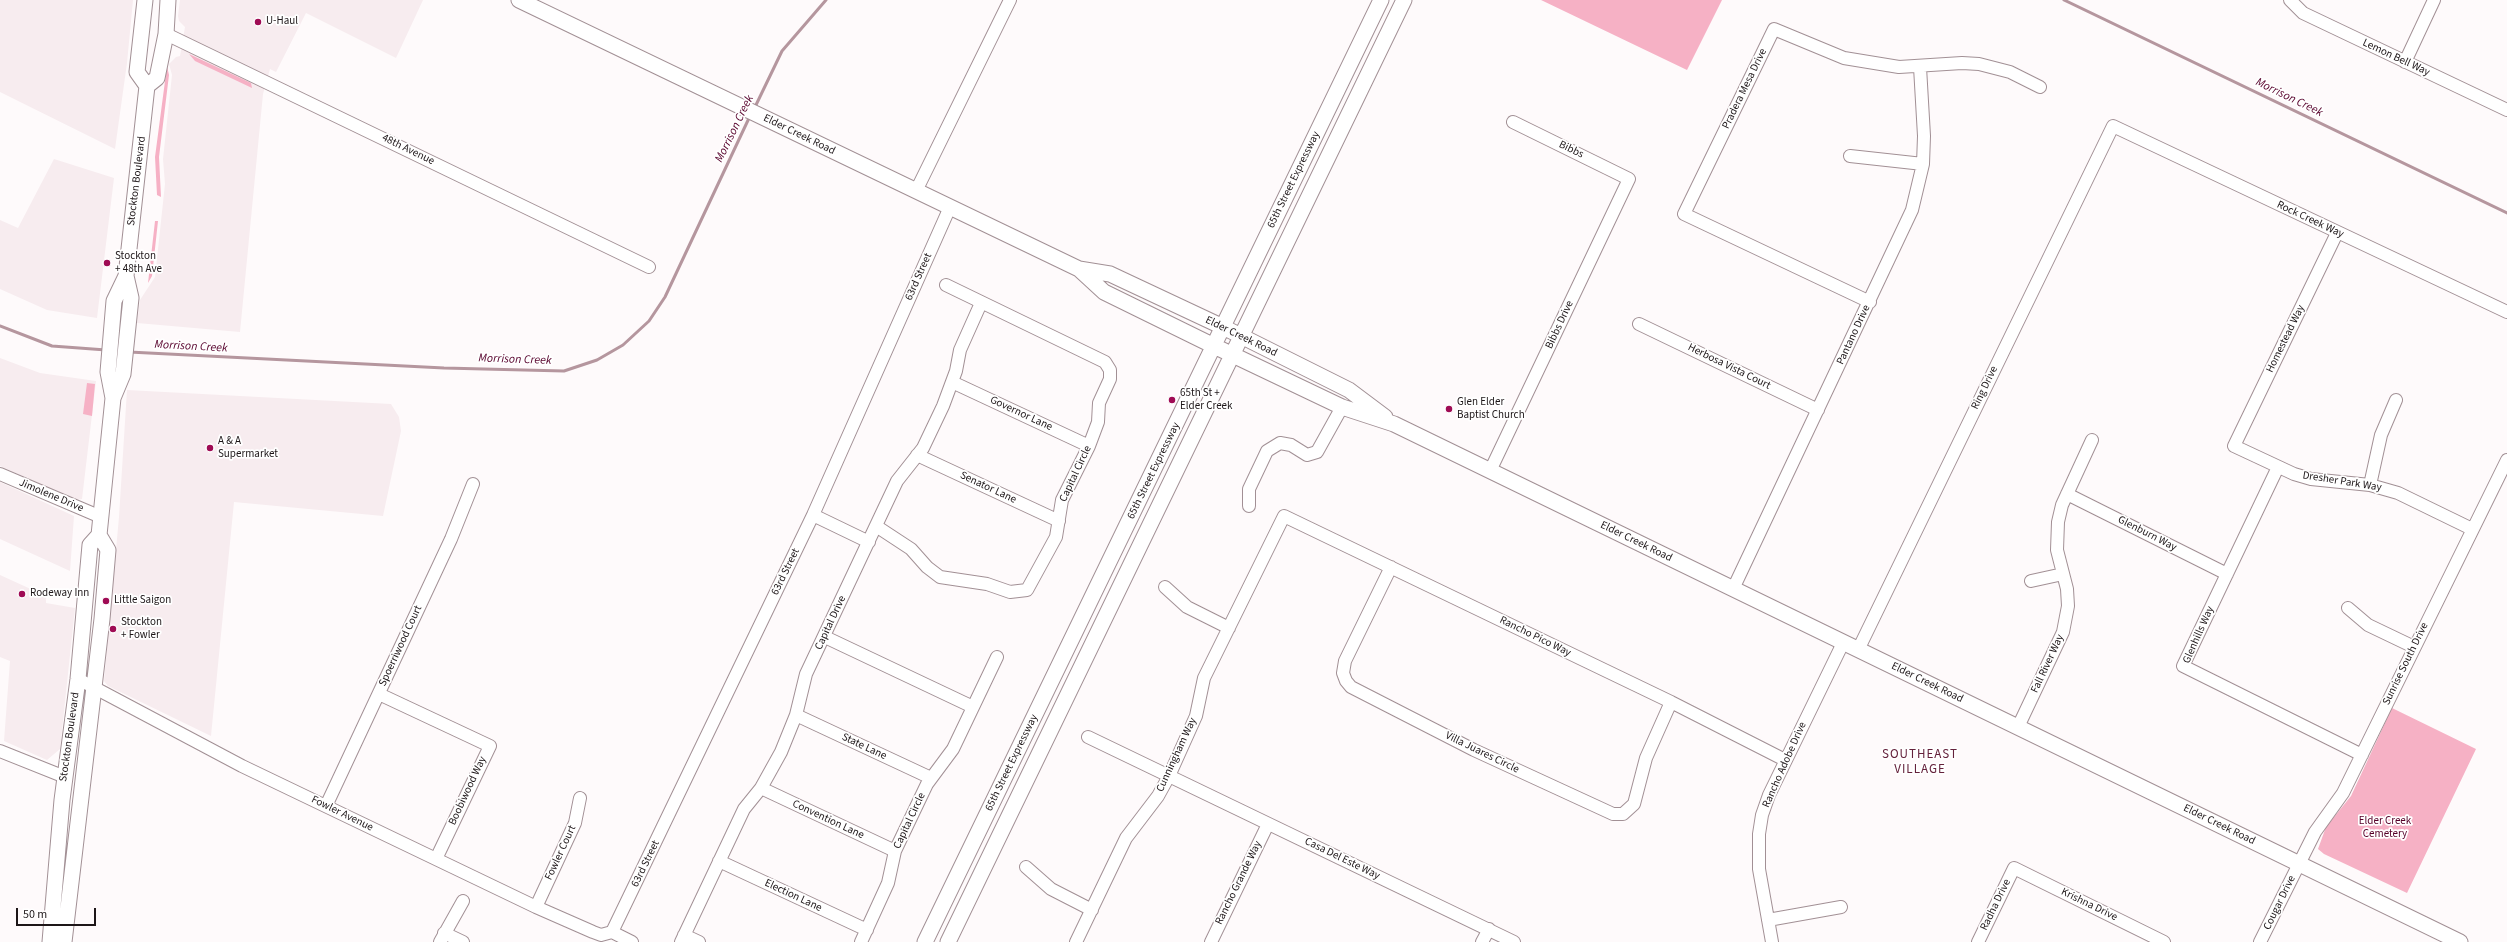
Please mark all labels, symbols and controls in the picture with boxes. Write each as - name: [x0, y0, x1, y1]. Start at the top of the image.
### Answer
- place label: U-Haul: [266, 15, 298, 29]
- marker: U-Haul: [253, 17, 263, 27]
- street label: Lemon Bell Way: [2360, 37, 2432, 79]
- street label: Pradera Mesa Drive: [1720, 47, 1770, 131]
- water label: Morrison Creek: [2253, 75, 2325, 121]
- water label: Morrison Creek: [712, 93, 758, 165]
- street label: Elder Creek Road: [761, 112, 837, 158]
- street label: 65th Street Expressway: [1265, 130, 1323, 230]
- street label: 48th Avenue: [380, 132, 436, 168]
- street label: Stockton Boulevard: [125, 135, 149, 227]
- street label: Bibbs: [1556, 138, 1586, 162]
- street label: Rock Creek Way: [2274, 199, 2346, 241]
- place label: Stockton + 48th Ave: [115, 250, 162, 276]
- street label: 63rd Street: [903, 251, 935, 303]
- marker: Stockton + 48th Ave: [102, 258, 112, 268]
- street label: Bibbs Drive: [1543, 299, 1577, 351]
- street label: Pantano Drive: [1834, 303, 1874, 367]
- street label: Homestead Way: [2264, 303, 2308, 375]
- street label: Elder Creek Road: [1203, 314, 1279, 360]
- water label: Morrison Creek: [154, 338, 228, 356]
- street label: Herbosa Vista Court: [1685, 341, 1773, 393]
- water label: Morrison Creek: [478, 352, 552, 368]
- street label: Ring Drive: [1969, 364, 2001, 412]
- place label: 65th St + Elder Creek: [1180, 387, 1233, 413]
- street label: Governor Lane: [988, 394, 1054, 434]
- marker: 65th St + Elder Creek: [1167, 395, 1177, 405]
- place label: Glen Elder Baptist Church: [1457, 396, 1525, 422]
- marker: Glen Elder Baptist Church: [1444, 404, 1454, 414]
- street label: 65th Street Expressway: [1125, 421, 1183, 521]
- place label: A & A Supermarket: [218, 435, 278, 461]
- marker: A & A Supermarket: [205, 443, 215, 453]
- street label: Capital Circle: [1057, 444, 1095, 504]
- street label: Senator Lane: [958, 469, 1018, 507]
- street label: Dresher Park Way: [2302, 469, 2382, 495]
- street label: Jimolene Drive: [17, 476, 85, 516]
- street label: Glenburn Way: [2115, 514, 2179, 554]
- street label: Elder Creek Road: [1598, 519, 1674, 565]
- street label: 63rd Street: [769, 546, 803, 598]
- place label: Rodeway Inn: [30, 587, 89, 601]
- marker: Rodeway Inn: [17, 589, 27, 599]
- place label: Little Saigon: [114, 594, 171, 608]
- street label: Capital Drive: [813, 594, 849, 652]
- marker: Little Saigon: [101, 596, 111, 606]
- street label: Spoerriwood Court: [377, 604, 425, 688]
- street label: Glenhills Way: [2180, 604, 2218, 666]
- street label: Rancho Pico Way: [1497, 614, 1573, 660]
- place label: Stockton + Fowler: [121, 616, 162, 642]
- street label: Sunrise South Drive: [2380, 621, 2432, 707]
- marker: Stockton + Fowler: [108, 624, 118, 634]
- street label: Fall River Way: [2029, 633, 2067, 695]
- street label: Elder Creek Road: [1889, 660, 1965, 706]
- street label: Stockton Boulevard: [57, 691, 83, 783]
- street label: 65th Street Expressway: [983, 713, 1041, 813]
- street label: Cunningham Way: [1154, 716, 1200, 794]
- street label: Rancho Adobe Drive: [1760, 720, 1810, 810]
- street label: Villa Juares Circle: [1443, 729, 1521, 777]
- street label: State Lane: [839, 731, 889, 763]
- district label: SOUTHEAST VILLAGE: [1882, 747, 1958, 778]
- street label: Boobiwood Way: [446, 754, 490, 828]
- street label: Capital Circle: [891, 791, 929, 851]
- street label: Fowler Avenue: [309, 793, 375, 835]
- street label: Convention Lane: [790, 798, 866, 842]
- street label: Elder Creek Road: [2181, 802, 2257, 848]
- park label: Elder Creek Cemetery: [2359, 815, 2411, 841]
- street label: Fowler Court: [543, 823, 579, 883]
- street label: Casa Del Este Way: [1302, 835, 1382, 883]
- street label: 63rd Street: [629, 838, 663, 890]
- street label: Rancho Grande Way: [1213, 839, 1265, 927]
- street label: Cougar Drive: [2261, 874, 2299, 932]
- street label: Election Lane: [762, 877, 824, 915]
- street label: Radha Drive: [1978, 877, 2014, 933]
- street label: Krishna Drive: [2059, 886, 2119, 924]
- scale bar: [18, 900, 98, 926]
- text: 50 m: [23, 906, 47, 923]

